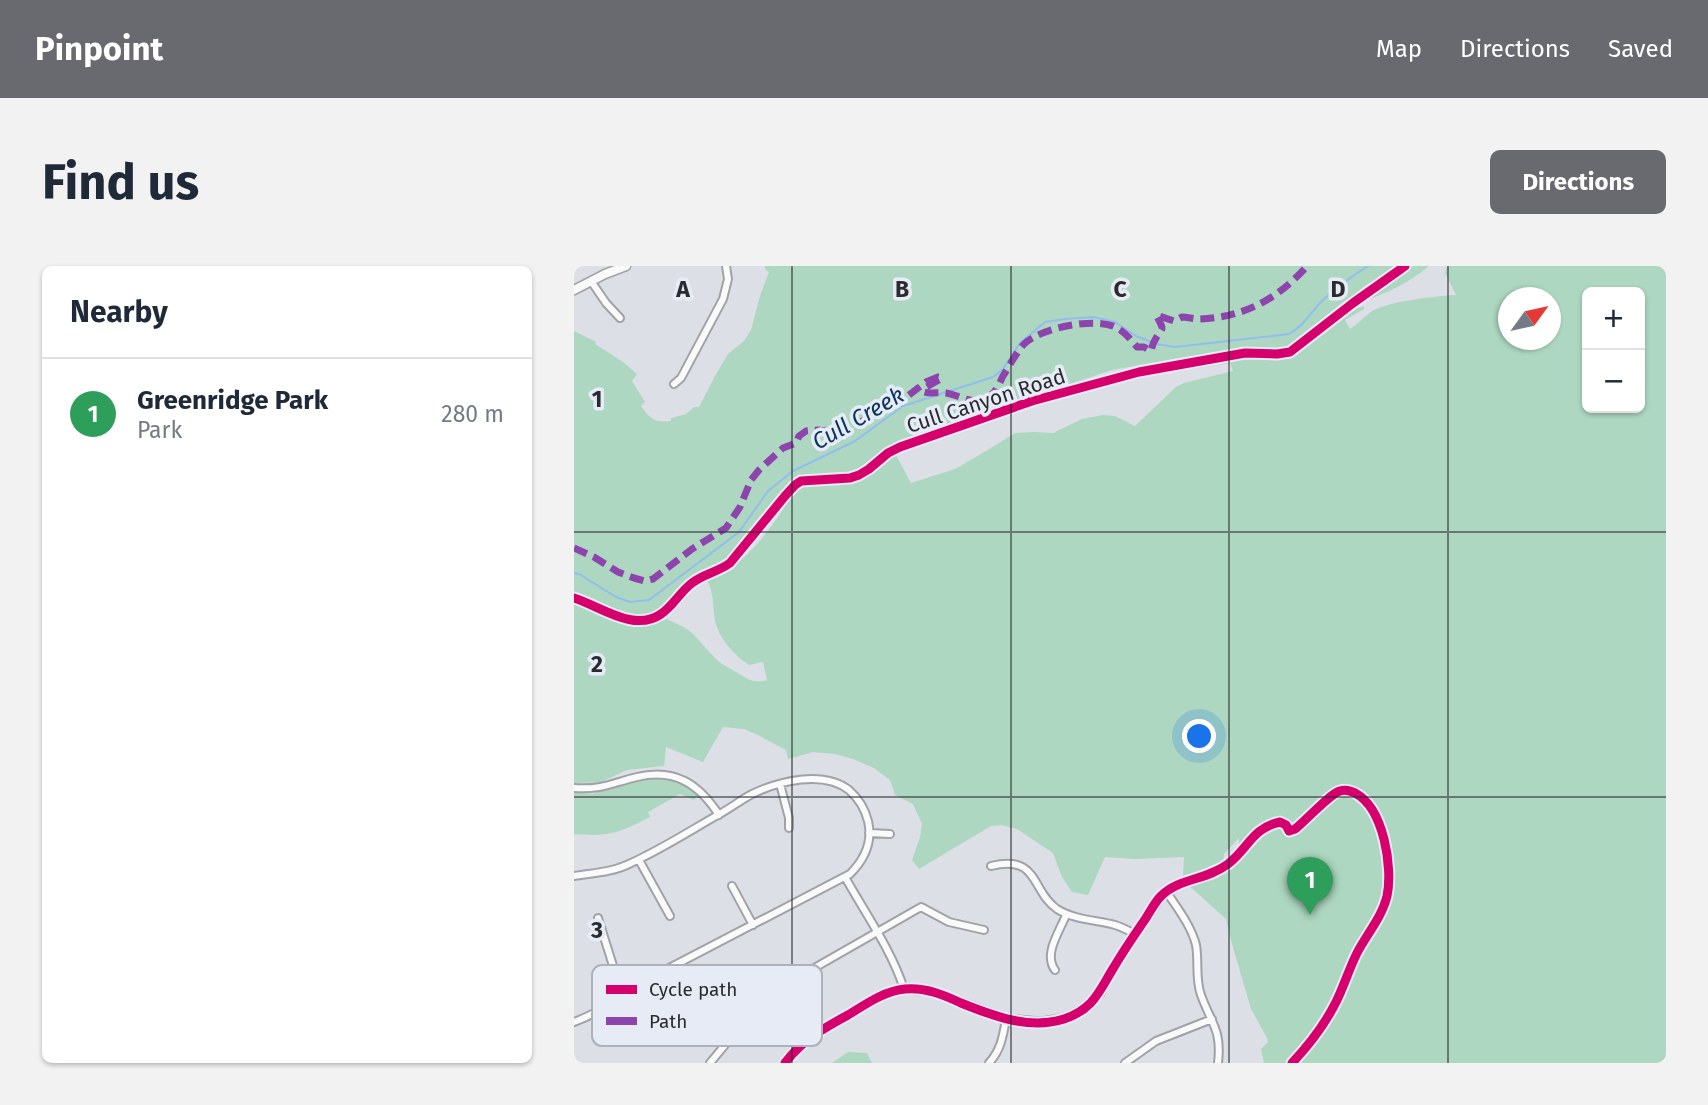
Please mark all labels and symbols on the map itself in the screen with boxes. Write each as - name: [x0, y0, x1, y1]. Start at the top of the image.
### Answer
- text: A: [675, 275, 690, 303]
- text: B: [895, 275, 909, 303]
- text: C: [1113, 275, 1127, 303]
- text: D: [1331, 275, 1346, 303]
- north arrow: [1498, 287, 1561, 350]
- street label: Cull Canyon Road: [903, 363, 1069, 439]
- water label: Cull Creek: [807, 380, 909, 456]
- text: 1: [592, 385, 602, 413]
- text: 2: [591, 650, 603, 678]
- your location: [1182, 719, 1216, 753]
- pin: 1: [1287, 857, 1333, 915]
- text: 3: [590, 916, 603, 944]
- legend: [592, 965, 822, 1046]
- text: Cycle path: [649, 978, 737, 1001]
- text: Path: [649, 1010, 687, 1033]

